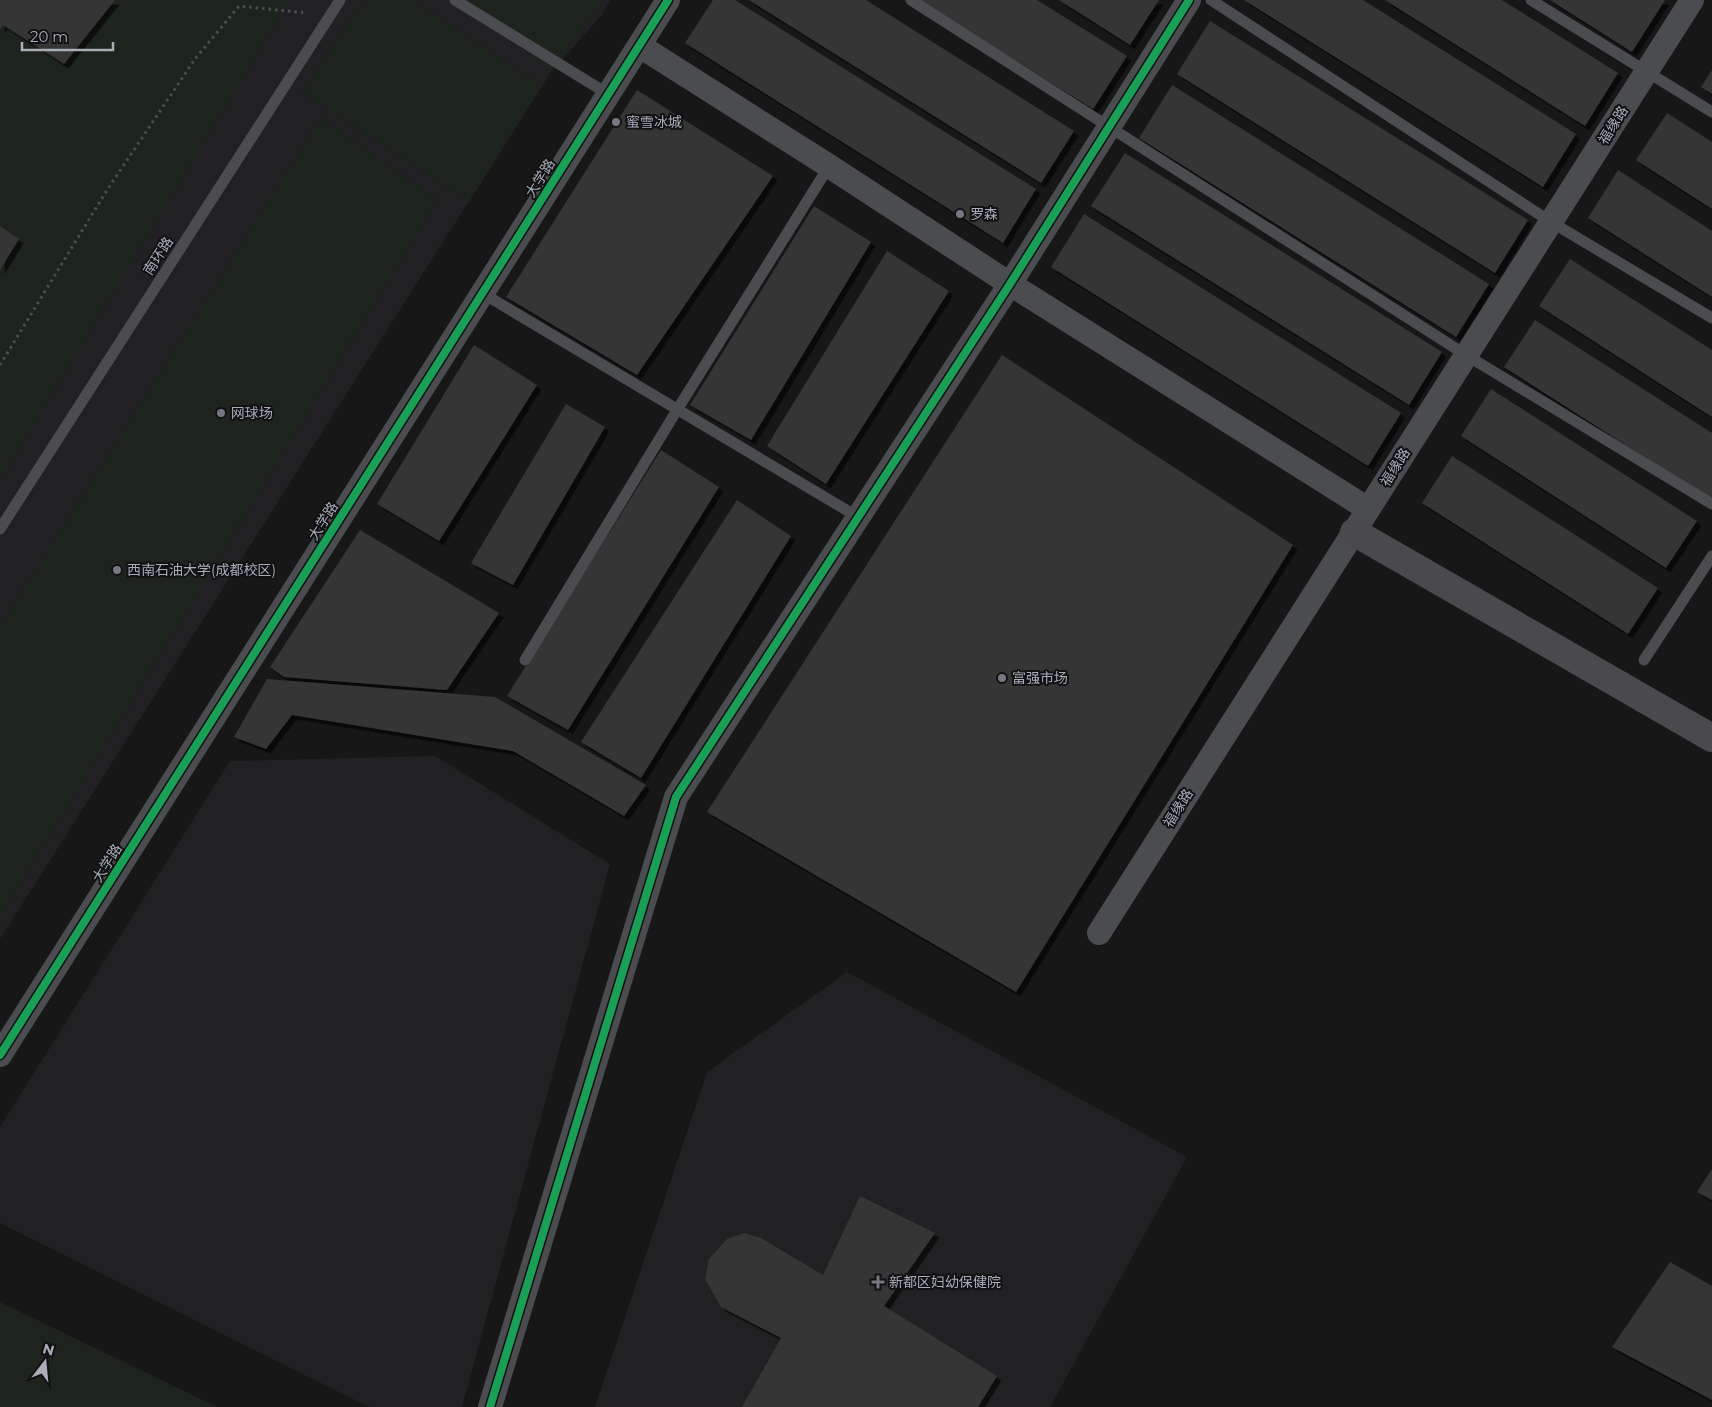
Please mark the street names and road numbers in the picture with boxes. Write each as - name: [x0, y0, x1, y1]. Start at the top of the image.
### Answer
- street label: 福缘路: [1594, 102, 1632, 148]
- street label: 大学路: [521, 155, 559, 201]
- street label: 南环路: [139, 233, 177, 279]
- street label: 福缘路: [1376, 444, 1414, 490]
- street label: 大学路: [304, 498, 342, 544]
- street label: 福缘路: [1159, 785, 1197, 831]
- street label: 大学路: [88, 840, 126, 886]

